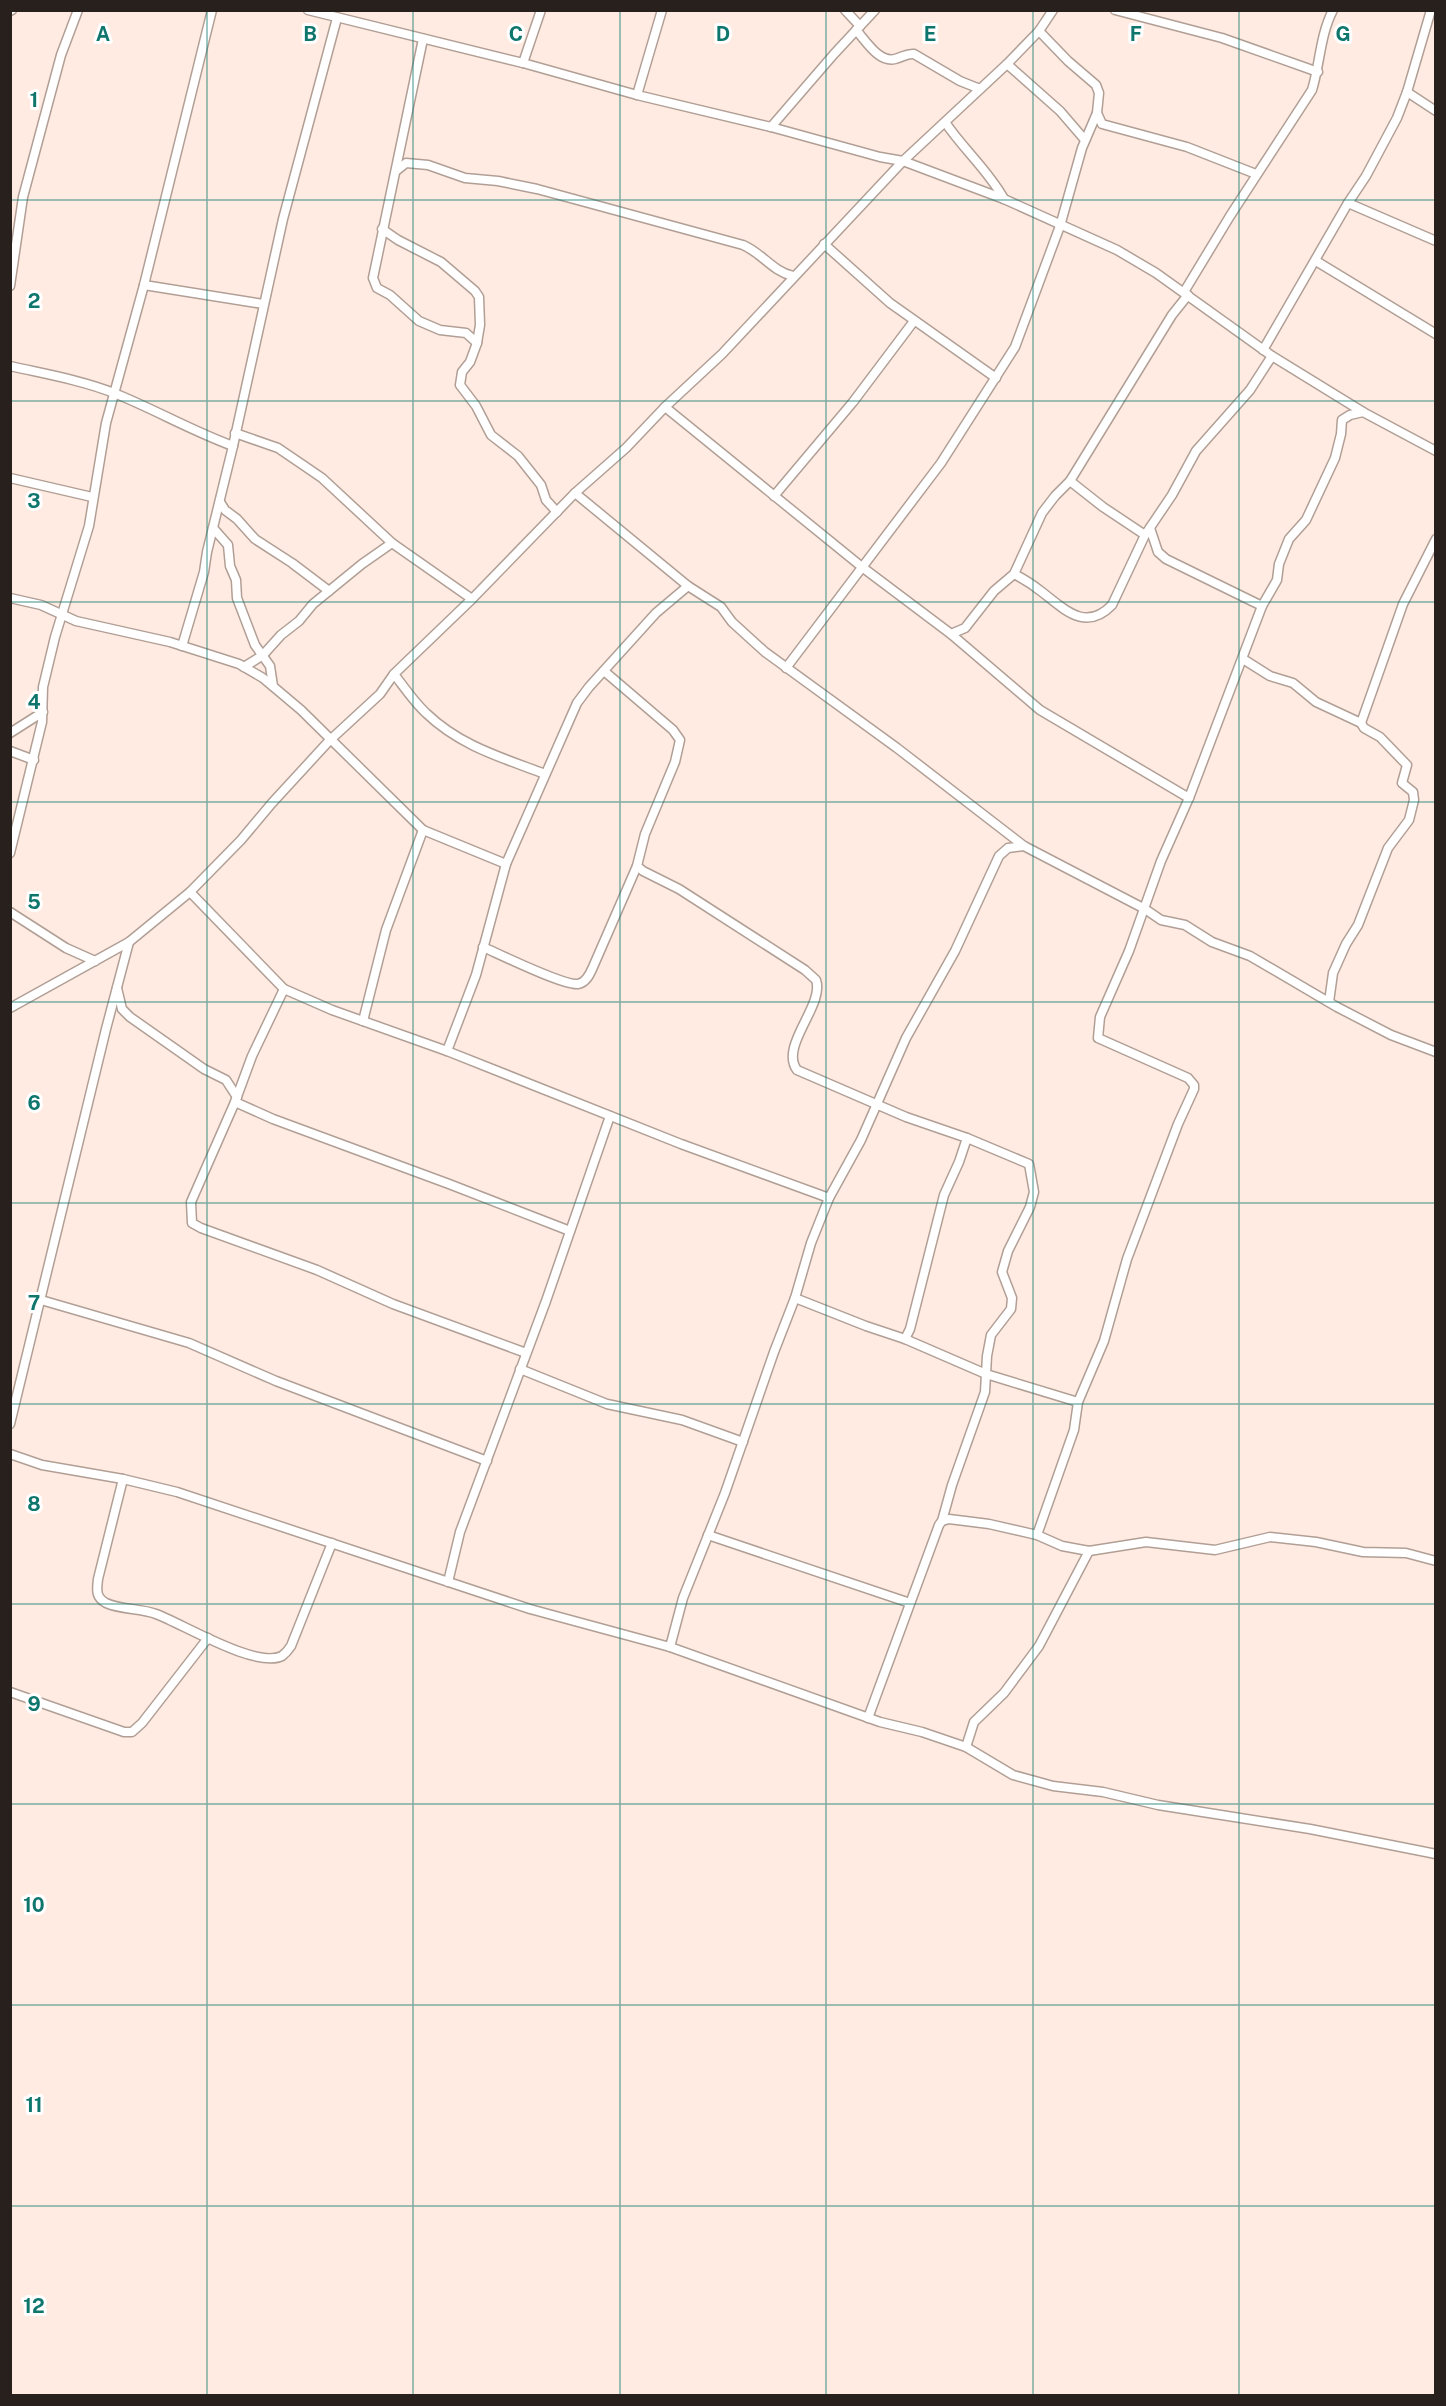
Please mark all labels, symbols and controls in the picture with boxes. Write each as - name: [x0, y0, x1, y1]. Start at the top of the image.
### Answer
- text: A: [96, 22, 110, 46]
- text: B: [303, 22, 317, 46]
- text: C: [509, 22, 523, 46]
- text: D: [716, 22, 730, 46]
- text: E: [924, 22, 936, 46]
- text: F: [1130, 22, 1142, 46]
- text: G: [1335, 22, 1351, 46]
- text: 1: [30, 88, 38, 112]
- text: 2: [28, 289, 40, 313]
- text: 3: [27, 489, 41, 513]
- text: 4: [27, 690, 41, 714]
- text: 5: [27, 890, 41, 914]
- text: 6: [27, 1091, 41, 1115]
- text: 7: [28, 1291, 40, 1315]
- text: 8: [27, 1492, 41, 1516]
- text: 9: [27, 1692, 41, 1716]
- text: 10: [23, 1893, 45, 1917]
- text: 11: [25, 2093, 43, 2117]
- text: 12: [23, 2294, 45, 2318]

